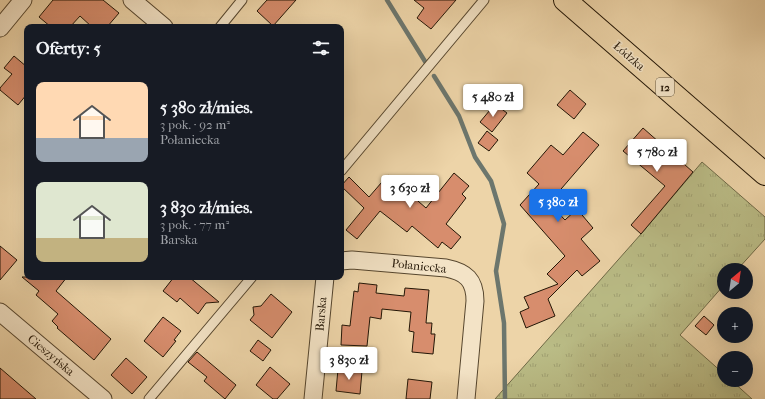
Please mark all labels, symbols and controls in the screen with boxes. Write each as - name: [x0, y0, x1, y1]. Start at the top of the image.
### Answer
- icon: filters: [310, 37, 332, 59]
- text: Oferty: 5: [36, 38, 101, 58]
- street label: Łódzka: [610, 39, 648, 74]
- road number: 12: [656, 78, 674, 96]
- pin: 5 480 zł: [452, 84, 534, 118]
- text: 5 480 zł: [472, 89, 514, 104]
- text: 5 380 zł/mies.: [160, 97, 253, 117]
- icon: home: [68, 98, 116, 146]
- text: 3 pok. · 92 m²: [160, 117, 230, 132]
- text: Połaniecka: [160, 132, 220, 147]
- pin: 5 780 zł: [616, 139, 698, 173]
- text: 5 780 zł: [637, 144, 677, 159]
- pin: 3 630 zł: [369, 175, 451, 209]
- text: 3 630 zł: [390, 180, 430, 195]
- pin: 5 380 zł: [517, 189, 599, 223]
- text: 5 380 zł: [538, 194, 578, 209]
- text: 3 830 zł/mies.: [160, 197, 253, 217]
- icon: home: [68, 198, 116, 246]
- text: 3 pok. · 77 m²: [160, 217, 229, 232]
- text: Barska: [160, 232, 197, 247]
- street label: Połaniecka: [391, 256, 448, 276]
- north arrow: [717, 263, 753, 299]
- map controls: [717, 263, 753, 387]
- street label: Barska: [313, 296, 330, 332]
- button: +: [717, 307, 753, 343]
- street label: Cieszyńska: [25, 331, 78, 379]
- pin: 3 830 zł: [308, 347, 390, 381]
- button: −: [717, 351, 753, 387]
- text: 3 830 zł: [329, 352, 369, 367]

